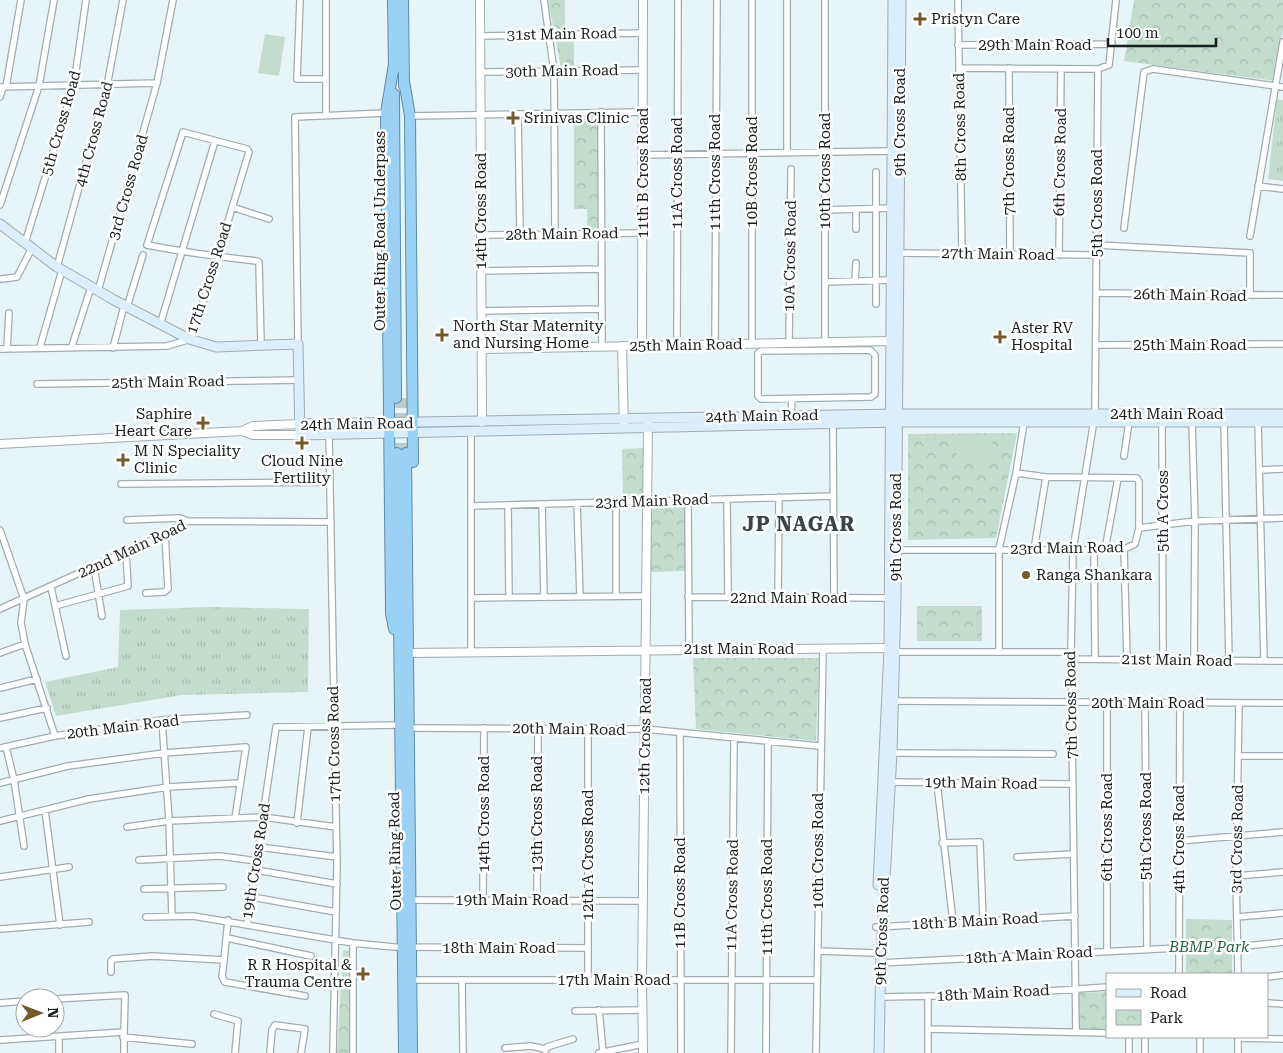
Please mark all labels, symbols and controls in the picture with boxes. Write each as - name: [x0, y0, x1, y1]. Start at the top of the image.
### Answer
- place label: Pristyn Care: [931, 10, 1020, 28]
- marker: Pristyn Care: [913, 12, 927, 26]
- scale bar: [1108, 15, 1216, 47]
- street label: 31st Main Road: [506, 24, 618, 44]
- text: 100 m: [1116, 24, 1159, 42]
- street label: 29th Main Road: [978, 36, 1092, 54]
- street label: 30th Main Road: [505, 61, 619, 81]
- street label: 9th Cross Road: [891, 67, 909, 176]
- street label: 5th Cross Road: [37, 68, 85, 178]
- street label: 8th Cross Road: [950, 72, 970, 181]
- street label: 4th Cross Road: [71, 79, 117, 189]
- street label: 7th Cross Road: [1000, 106, 1018, 215]
- street label: 11th B Cross Road: [634, 107, 652, 238]
- street label: 6th Cross Road: [1050, 107, 1070, 216]
- place label: Srinivas Clinic: [524, 109, 629, 127]
- marker: Srinivas Clinic: [506, 111, 520, 125]
- street label: 10th Cross Road: [816, 112, 834, 229]
- street label: 11th Cross Road: [706, 113, 724, 230]
- street label: 10B Cross Road: [743, 116, 761, 228]
- street label: 11A Cross Road: [668, 117, 686, 229]
- street label: Outer Ring Road Underpass: [371, 131, 389, 331]
- street label: 3rd Cross Road: [104, 132, 152, 242]
- street label: 5th Cross Road: [1088, 148, 1106, 257]
- street label: 14th Cross Road: [472, 152, 490, 269]
- street label: 10A Cross Road: [780, 199, 800, 312]
- street label: 17th Cross Road: [182, 219, 236, 336]
- street label: 28th Main Road: [505, 224, 619, 244]
- street label: 27th Main Road: [941, 244, 1055, 264]
- street label: 26th Main Road: [1133, 285, 1247, 305]
- place label: North Star Maternity and Nursing Home: [453, 317, 604, 352]
- place label: Aster RV Hospital: [1011, 319, 1074, 354]
- marker: North Star Maternity and Nursing Home: [435, 328, 449, 342]
- marker: Aster RV Hospital: [993, 330, 1007, 344]
- street label: 25th Main Road: [629, 335, 743, 355]
- street label: 25th Main Road: [1133, 336, 1247, 354]
- street label: 25th Main Road: [111, 372, 225, 392]
- place label: Saphire Heart Care: [114, 405, 192, 440]
- street label: 24th Main Road: [1110, 405, 1224, 423]
- street label: 24th Main Road: [705, 406, 819, 426]
- street label: 24th Main Road: [300, 414, 414, 434]
- marker: Saphire Heart Care: [196, 416, 210, 430]
- marker: Cloud Nine Fertility: [295, 436, 309, 450]
- place label: M N Speciality Clinic: [134, 442, 241, 477]
- place label: Cloud Nine Fertility: [261, 452, 343, 487]
- marker: M N Speciality Clinic: [116, 453, 130, 467]
- street label: 5th A Cross: [1154, 470, 1172, 552]
- street label: 9th Cross Road: [887, 472, 905, 581]
- street label: 23rd Main Road: [595, 490, 709, 512]
- district label: JP NAGAR: [743, 512, 855, 536]
- street label: 22nd Main Road: [75, 516, 189, 582]
- street label: 23rd Main Road: [1010, 538, 1124, 558]
- place label: Ranga Shankara: [1036, 566, 1152, 584]
- marker: Ranga Shankara: [1020, 569, 1032, 581]
- street label: 22nd Main Road: [730, 589, 848, 607]
- street label: 21st Main Road: [684, 640, 795, 658]
- street label: 7th Cross Road: [1061, 650, 1081, 759]
- street label: 21st Main Road: [1121, 650, 1233, 670]
- street label: 12th Cross Road: [635, 677, 655, 795]
- street label: 17th Cross Road: [324, 685, 344, 803]
- street label: 20th Main Road: [1091, 694, 1205, 712]
- street label: 20th Main Road: [66, 711, 181, 743]
- street label: 20th Main Road: [512, 719, 626, 739]
- street label: 14th Cross Road: [475, 755, 493, 872]
- street label: 13th Cross Road: [528, 755, 546, 872]
- street label: 5th Cross Road: [1137, 771, 1155, 880]
- street label: 6th Cross Road: [1098, 772, 1116, 881]
- street label: 19th Main Road: [924, 773, 1038, 793]
- street label: 4th Cross Road: [1170, 784, 1188, 893]
- street label: 3rd Cross Road: [1227, 784, 1247, 894]
- street label: 12th A Cross Road: [579, 789, 597, 921]
- street label: Outer Ring Road: [385, 791, 405, 911]
- street label: 10th Cross Road: [809, 792, 827, 909]
- street label: 19th Cross Road: [238, 802, 274, 920]
- street label: 11B Cross Road: [671, 837, 689, 949]
- street label: 11A Cross Road: [722, 838, 742, 951]
- street label: 11th Cross Road: [758, 838, 776, 955]
- street label: 9th Cross Road: [871, 876, 893, 985]
- street label: 19th Main Road: [455, 891, 569, 909]
- street label: 18th B Main Road: [911, 909, 1039, 933]
- park label: BBMP Park: [1168, 938, 1250, 956]
- street label: 18th Main Road: [442, 939, 556, 957]
- street label: 18th A Main Road: [965, 943, 1094, 967]
- place label: R R Hospital & Trauma Centre: [244, 956, 352, 991]
- marker: R R Hospital & Trauma Centre: [356, 967, 370, 981]
- street label: 17th Main Road: [557, 971, 671, 989]
- legend: [1106, 973, 1268, 1038]
- street label: 18th Main Road: [936, 981, 1050, 1005]
- text: Road: [1150, 984, 1187, 1002]
- north arrow: [15, 988, 65, 1038]
- text: N: [45, 1007, 61, 1019]
- text: Park: [1150, 1009, 1184, 1027]

